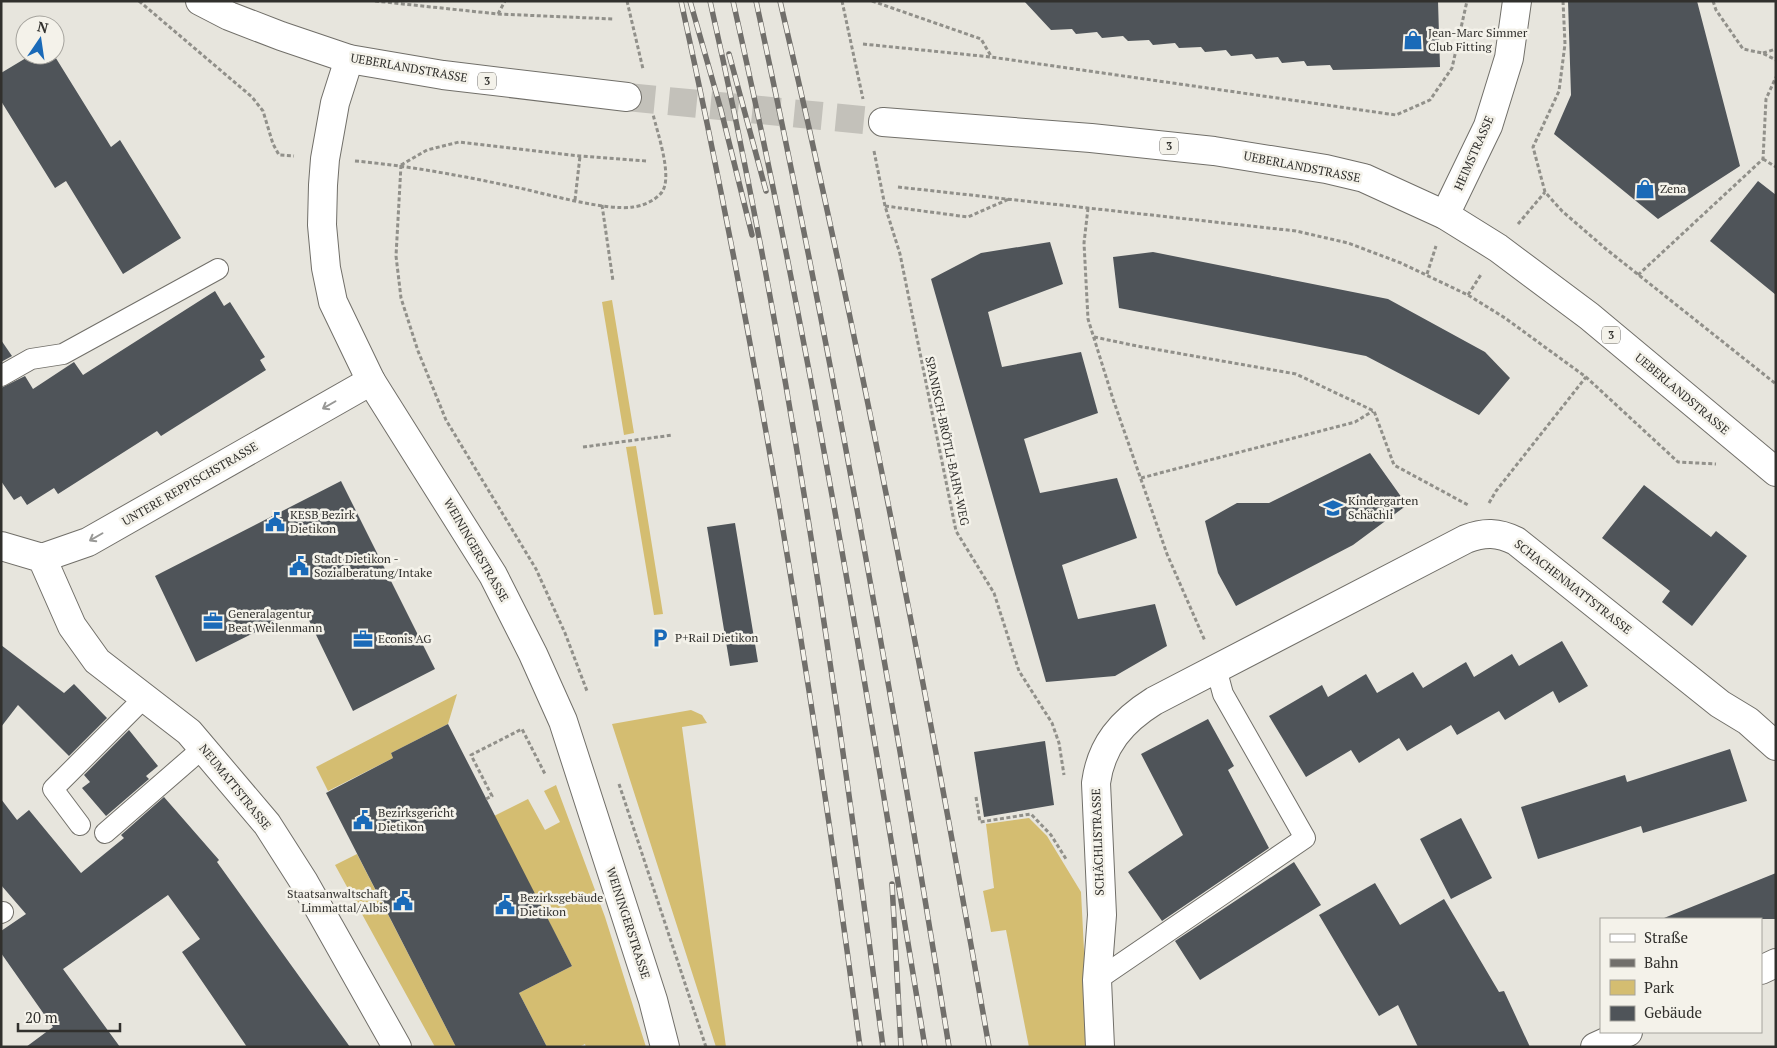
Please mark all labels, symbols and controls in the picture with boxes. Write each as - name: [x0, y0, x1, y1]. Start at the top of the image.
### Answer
- north arrow: [15, 15, 65, 65]
- text: N: [36, 16, 51, 37]
- place label: Jean-Marc Simmer Club Fitting: [1428, 25, 1528, 54]
- shop icon: Jean-Marc Simmer Club Fitting: [1402, 29, 1424, 51]
- street label: UEBERLANDSTRASSE: [349, 50, 469, 85]
- road number: 3: [478, 72, 496, 90]
- street label: HEIMSTRASSE: [1450, 113, 1497, 192]
- road number: 3: [1160, 138, 1178, 154]
- street label: UEBERLANDSTRASSE: [1242, 148, 1362, 185]
- shop icon: Zena: [1634, 178, 1656, 200]
- place label: Zena: [1660, 181, 1686, 196]
- road number: 3: [1602, 326, 1620, 344]
- street label: UEBERLANDSTRASSE: [1632, 350, 1733, 438]
- street label: SPANISCH-BRÖTLI-BAHN-WEG: [922, 355, 973, 528]
- one-way arrow: [321, 400, 336, 410]
- street label: UNTERE REPPISCHSTRASSE: [119, 438, 260, 529]
- place label: Kindergarten Schächli: [1348, 493, 1418, 522]
- street label: WEININGERSTRASSE: [441, 495, 512, 604]
- school or university icon: Kindergarten Schächli: [1322, 497, 1344, 519]
- place label: KESB Bezirk Dietikon: [290, 507, 356, 536]
- public building icon: KESB Bezirk Dietikon: [264, 511, 286, 533]
- one-way arrow: [90, 533, 104, 543]
- street label: SCHACHENMATTSTRASSE: [1512, 536, 1635, 637]
- place label: Stadt Dietikon - Sozialberatung/Intake: [314, 551, 432, 580]
- public building icon: Stadt Dietikon - Sozialberatung/Intake: [288, 555, 310, 577]
- place label: Generalagentur Beat Weilenmann: [228, 606, 322, 635]
- office icon: Generalagentur Beat Weilenmann: [202, 610, 224, 632]
- parking icon: P+Rail Dietikon: [649, 627, 671, 649]
- office icon: Econis AG: [352, 628, 374, 650]
- place label: P+Rail Dietikon: [675, 630, 758, 645]
- place label: Econis AG: [378, 631, 432, 646]
- street label: NEUMATTSTRASSE: [196, 741, 275, 833]
- street label: SCHÄCHLISTRASSE: [1088, 788, 1107, 896]
- place label: Bezirksgericht Dietikon: [378, 805, 455, 834]
- public building icon: Bezirksgericht Dietikon: [352, 809, 374, 831]
- street label: WEININGERSTRASSE: [603, 865, 654, 981]
- place label: Staatsanwaltschaft Limmattal/Albis: [287, 886, 389, 915]
- public building icon: Staatsanwaltschaft Limmattal/Albis: [392, 890, 414, 912]
- place label: Bezirksgebäude Dietikon: [520, 890, 603, 919]
- public building icon: Bezirksgebäude Dietikon: [494, 894, 516, 916]
- legend: [1600, 918, 1762, 1033]
- text: Straße: [1644, 927, 1688, 947]
- text: Bahn: [1644, 952, 1679, 972]
- text: Park: [1644, 977, 1674, 997]
- scale bar: [18, 1000, 120, 1032]
- text: Gebäude: [1644, 1002, 1702, 1022]
- text: 20 m: [25, 1007, 58, 1027]

